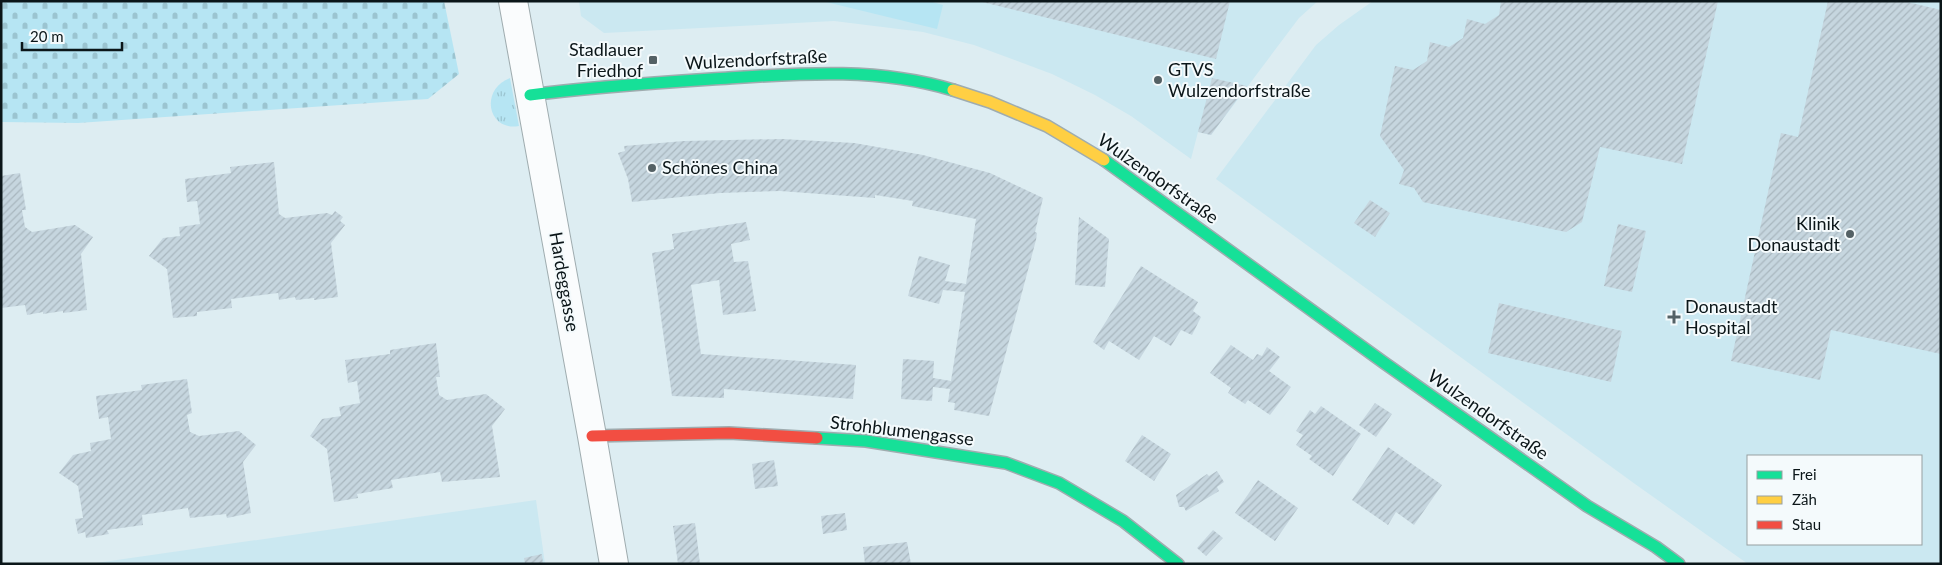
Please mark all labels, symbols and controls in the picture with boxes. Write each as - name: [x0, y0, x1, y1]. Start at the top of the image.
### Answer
- scale bar: [22, 20, 122, 52]
- text: 20 m: [30, 27, 64, 45]
- place label: Stadlauer Friedhof: [569, 38, 644, 81]
- street label: Wulzendorfstraße: [684, 44, 828, 74]
- marker: Stadlauer Friedhof: [647, 54, 659, 66]
- place label: GTVS Wulzendorfstraße: [1168, 58, 1310, 101]
- marker: GTVS Wulzendorfstraße: [1152, 74, 1164, 86]
- street label: Wulzendorfstraße: [1094, 128, 1223, 228]
- place label: Schönes China: [662, 156, 778, 178]
- marker: Schönes China: [646, 162, 658, 174]
- place label: Klinik Donaustadt: [1747, 212, 1841, 255]
- marker: Klinik Donaustadt: [1844, 228, 1856, 240]
- street label: Hardeggasse: [545, 230, 585, 333]
- place label: Donaustadt Hospital: [1685, 295, 1778, 338]
- marker: Donaustadt Hospital: [1667, 310, 1681, 324]
- street label: Wulzendorfstraße: [1424, 364, 1553, 464]
- street label: Strohblumengasse: [829, 410, 975, 450]
- legend: [1747, 455, 1922, 545]
- text: Frei: [1792, 465, 1817, 483]
- text: Zäh: [1792, 490, 1817, 508]
- text: Stau: [1792, 515, 1821, 533]

